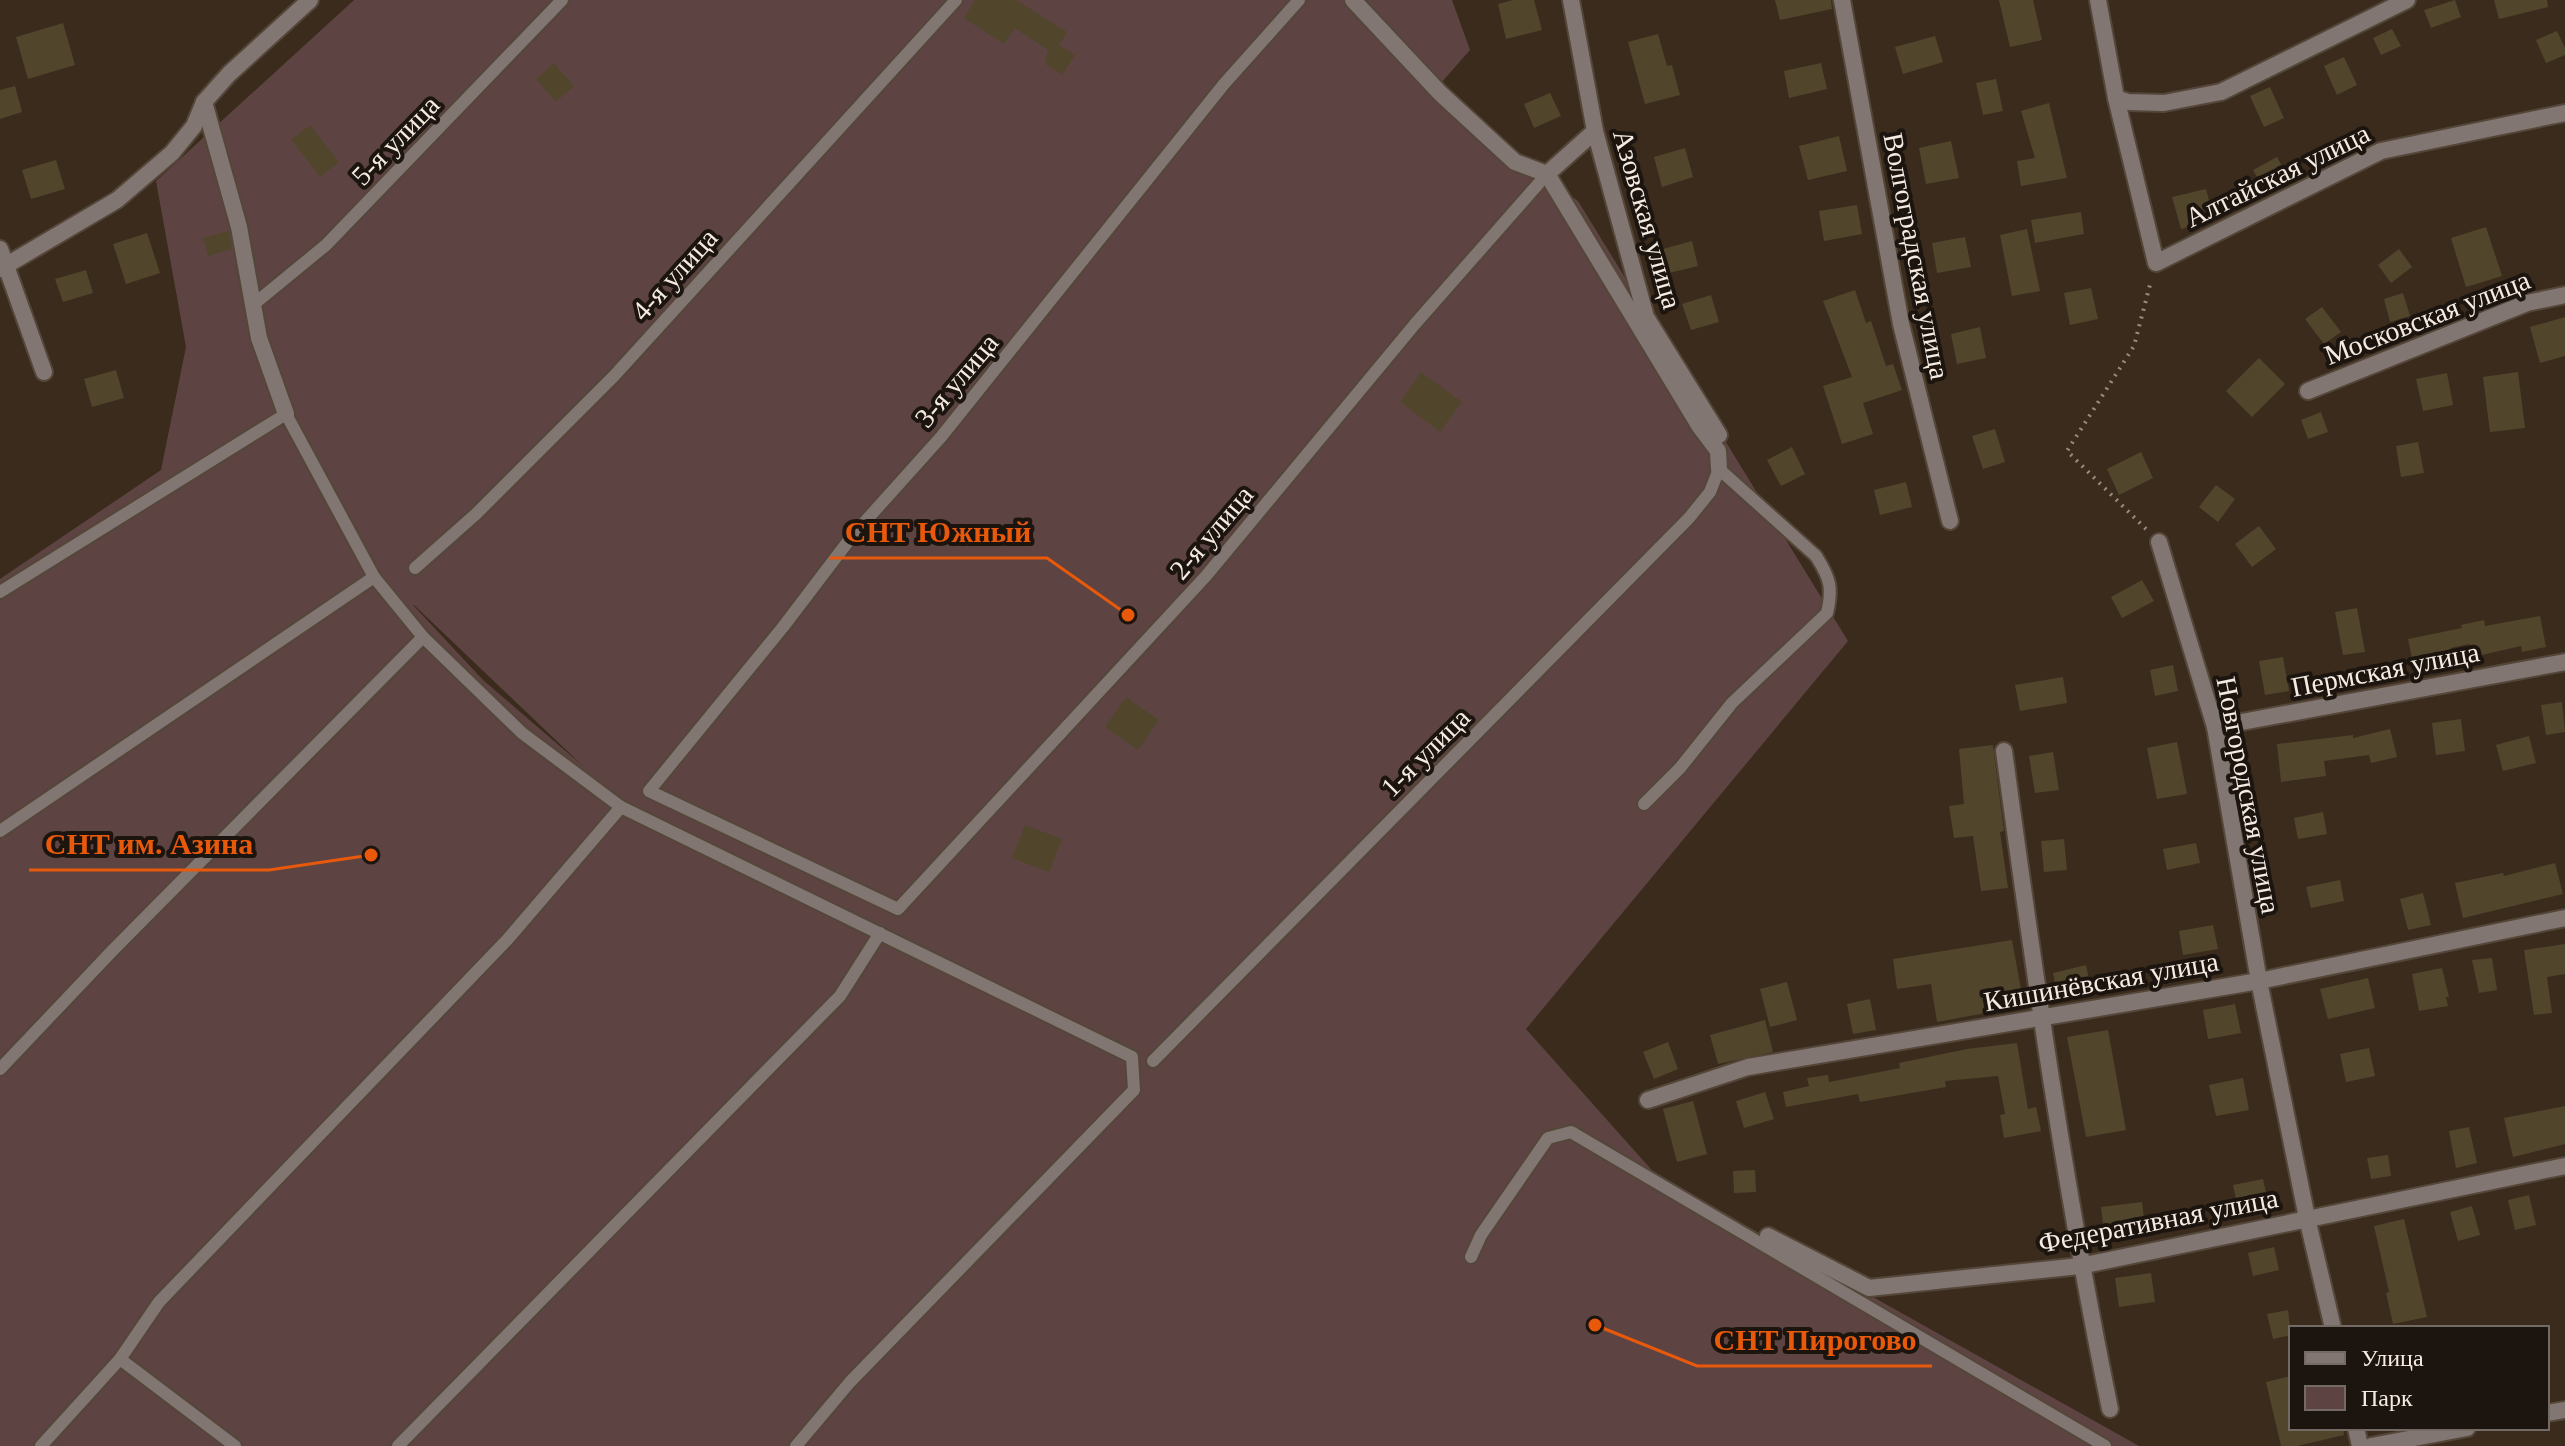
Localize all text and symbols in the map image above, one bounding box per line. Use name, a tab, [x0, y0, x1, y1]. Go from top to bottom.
street label: 5-я улица	[345, 89, 446, 192]
street label: Алтайская улица	[2180, 117, 2375, 233]
street label: Азовская улица	[1607, 126, 1688, 313]
street label: Волгоградская улица	[1877, 130, 1956, 382]
street label: 4-я улица	[625, 222, 724, 326]
street label: Московская улица	[2320, 264, 2535, 371]
street label: 3-я улица	[908, 327, 1005, 433]
street label: 2-я улица	[1163, 479, 1260, 585]
callout: СНТ Южный	[829, 504, 1047, 558]
text: СНТ Южный	[845, 515, 1031, 548]
street label: Пермская улица	[2288, 636, 2482, 703]
street label: Новгородская улица	[2210, 674, 2287, 917]
street label: 1-я улица	[1375, 701, 1476, 803]
callout: СНТ им. Азина	[29, 816, 269, 870]
text: СНТ им. Азина	[45, 827, 253, 860]
street label: Кишинёвская улица	[1981, 945, 2221, 1017]
street label: Федеративная улица	[2036, 1182, 2281, 1259]
callout: СНТ Пирогово	[1697, 1312, 1932, 1366]
text: СНТ Пирогово	[1714, 1323, 1916, 1356]
legend	[2289, 1326, 2549, 1430]
text: Улица	[2361, 1345, 2424, 1371]
text: Парк	[2361, 1385, 2413, 1411]

